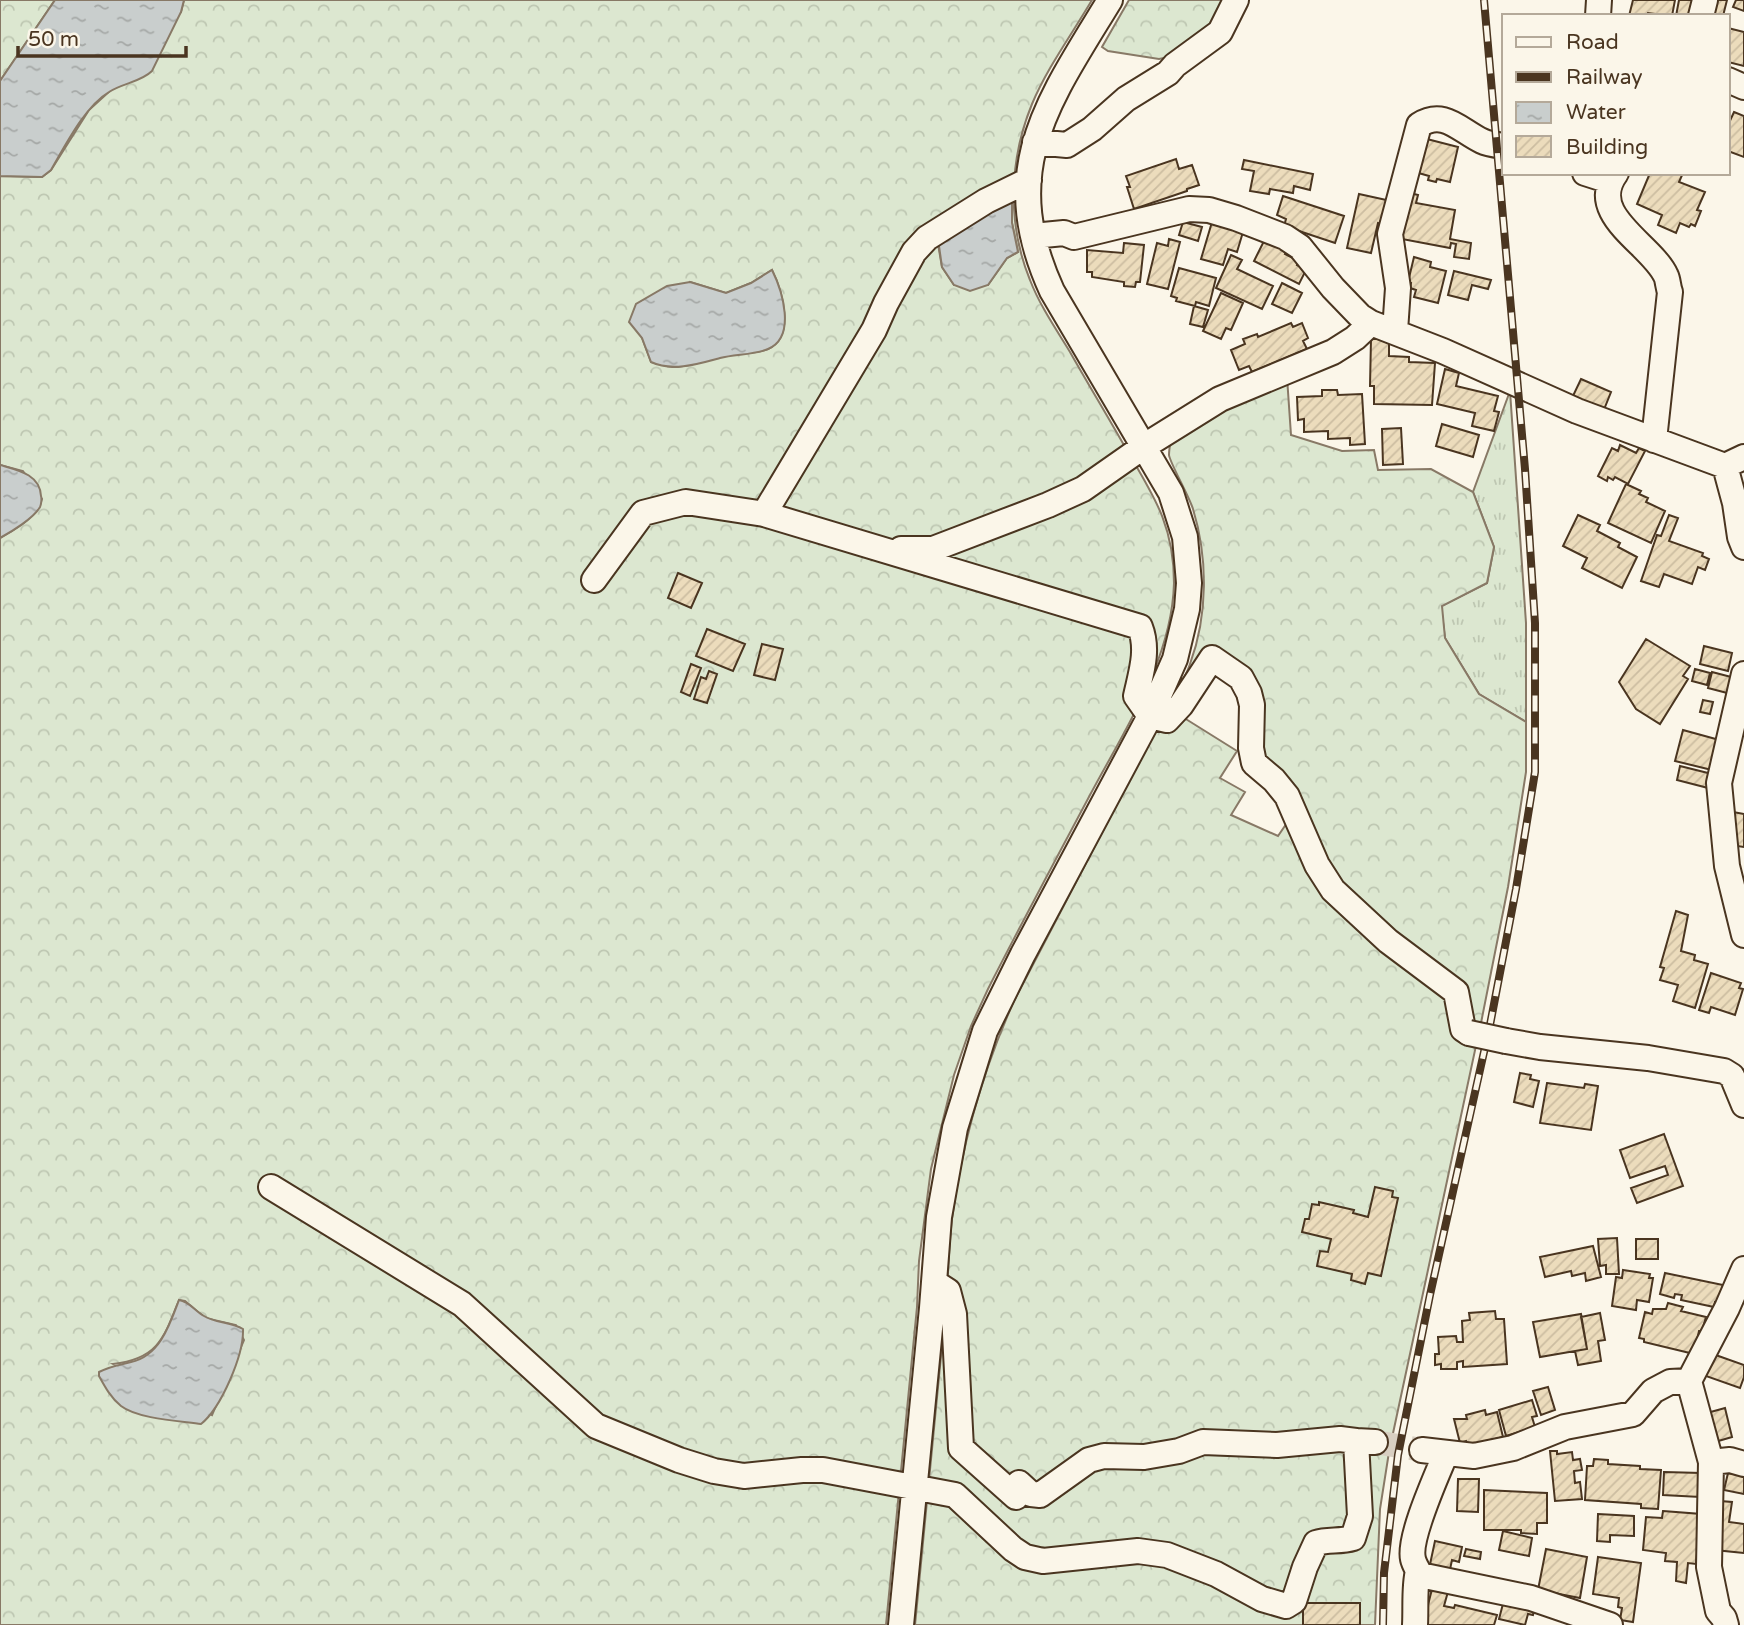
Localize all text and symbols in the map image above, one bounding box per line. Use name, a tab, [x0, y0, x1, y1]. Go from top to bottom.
scale bar	[18, 14, 186, 58]
legend	[1502, 14, 1730, 175]
text: 50 m	[28, 27, 79, 52]
text: Road	[1566, 30, 1619, 55]
text: Railway	[1566, 65, 1643, 90]
text: Water	[1566, 100, 1626, 125]
text: Building	[1566, 135, 1648, 160]

